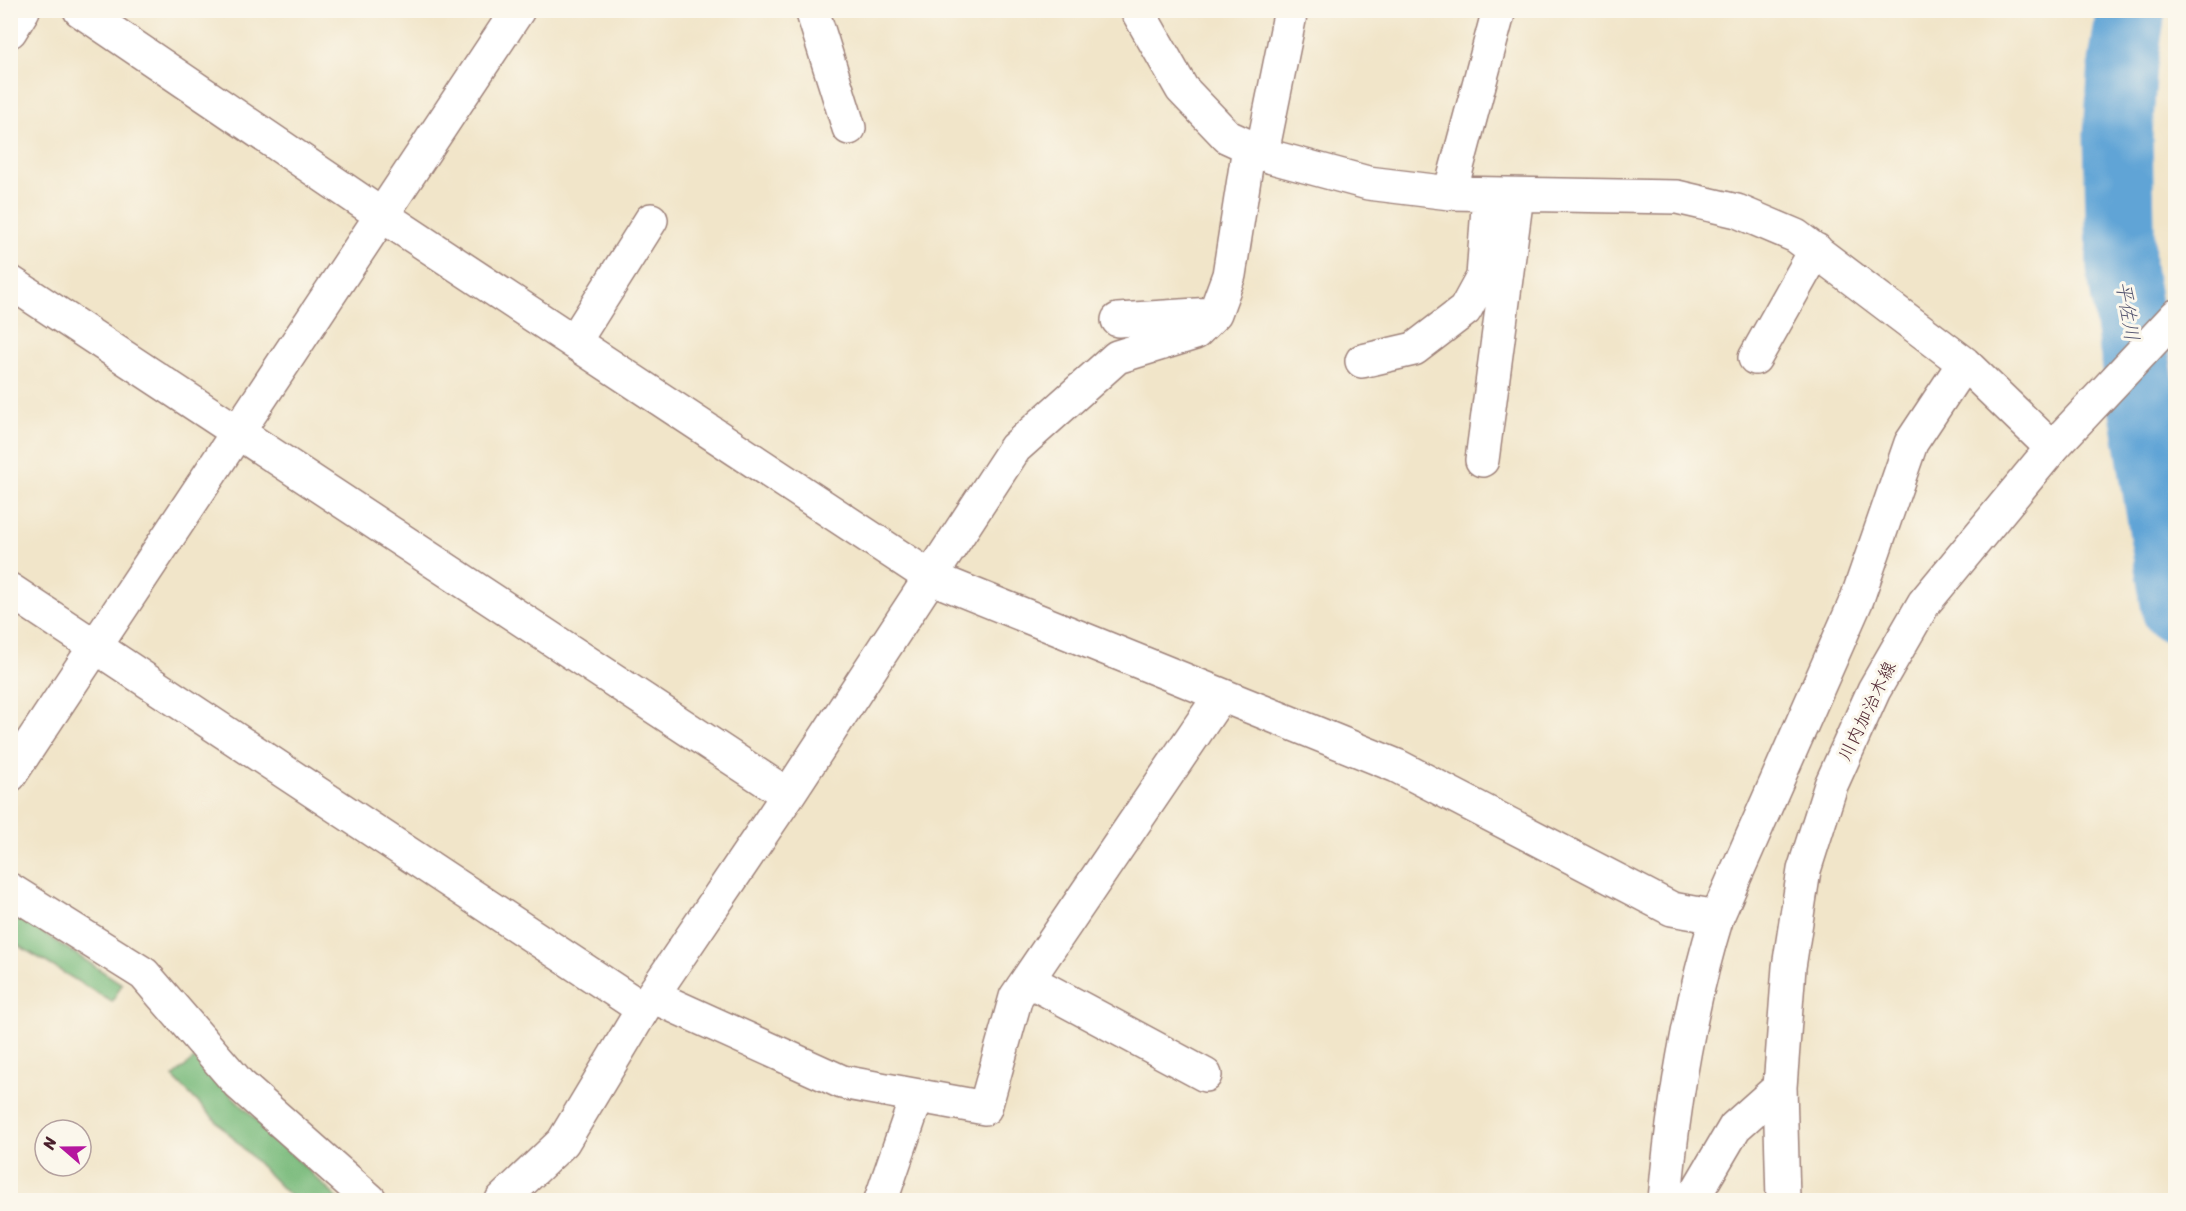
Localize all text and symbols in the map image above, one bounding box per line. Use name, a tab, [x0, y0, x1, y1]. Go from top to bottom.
water label: 平佐川	[2106, 279, 2149, 343]
street label: 川内加治木線	[1829, 655, 1905, 767]
north arrow	[33, 1118, 93, 1178]
text: N	[34, 1132, 65, 1154]

